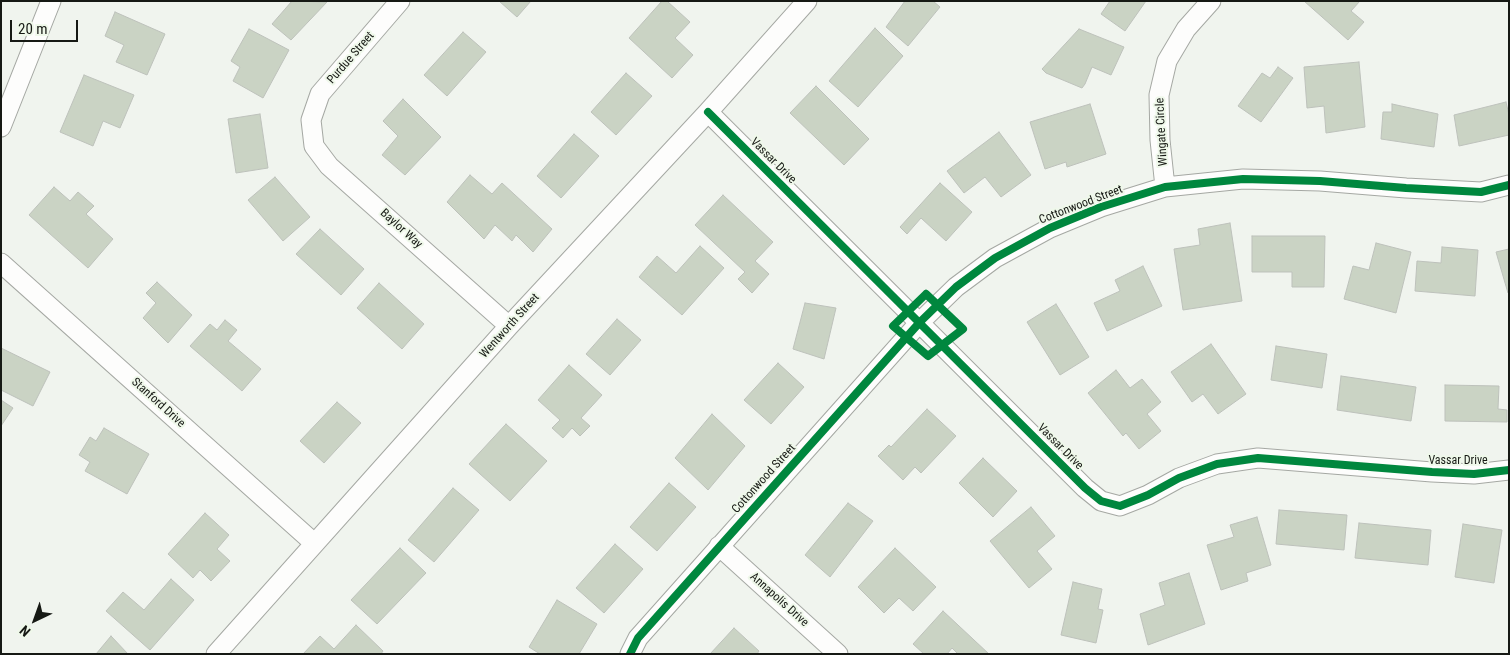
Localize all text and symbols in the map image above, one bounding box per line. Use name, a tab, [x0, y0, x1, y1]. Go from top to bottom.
scale bar	[12, 10, 80, 42]
text: 20 m	[18, 20, 48, 38]
street label: Purdue Street	[324, 29, 378, 87]
street label: Wingate Circle	[1153, 98, 1171, 166]
street label: Vassar Drive	[747, 135, 799, 187]
street label: Cottonwood Street	[1037, 182, 1125, 228]
street label: Baylor Way	[377, 206, 425, 252]
street label: Wentworth Street	[477, 291, 543, 361]
street label: Stanford Drive	[128, 375, 188, 431]
street label: Vassar Drive	[1034, 421, 1086, 473]
street label: Cottonwood Street	[729, 441, 799, 517]
street label: Vassar Drive	[1428, 454, 1488, 468]
street label: Annapolis Drive	[747, 570, 811, 630]
north arrow	[10, 595, 60, 645]
text: N	[16, 622, 34, 640]

